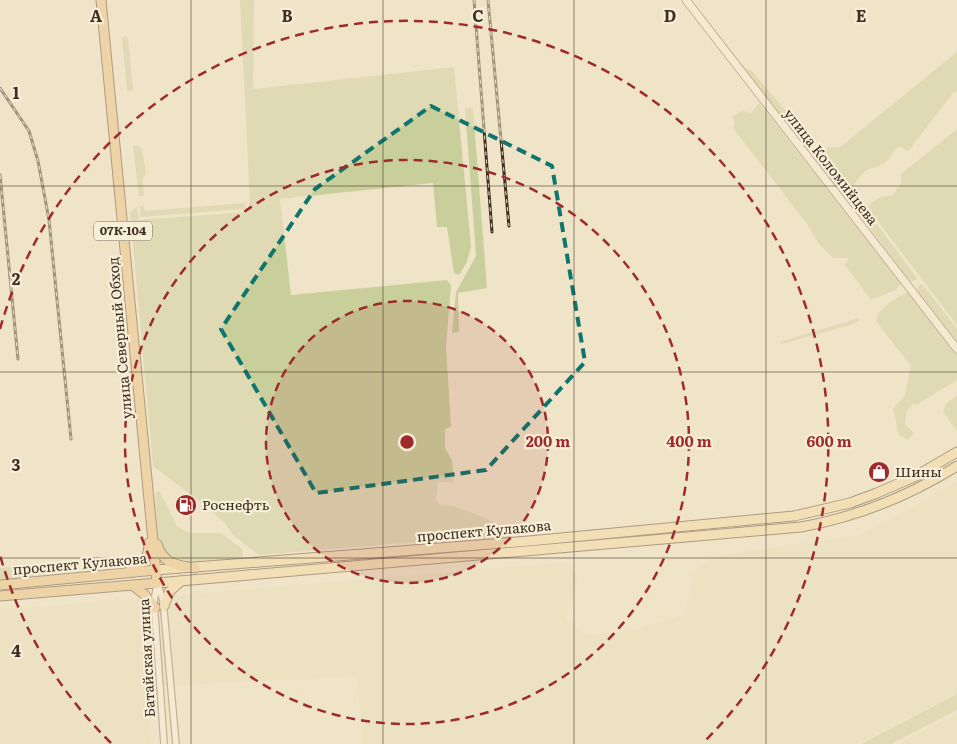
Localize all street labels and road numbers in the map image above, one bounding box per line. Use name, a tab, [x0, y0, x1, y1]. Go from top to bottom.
street label: улица Коломийцева	[780, 104, 884, 229]
road number: 07К-104	[94, 222, 152, 240]
street label: улица Северный Обход	[102, 256, 136, 420]
street label: проспект Кулакова	[416, 514, 552, 546]
street label: проспект Кулакова	[12, 547, 148, 579]
street label: Батайская улица	[133, 598, 159, 718]

